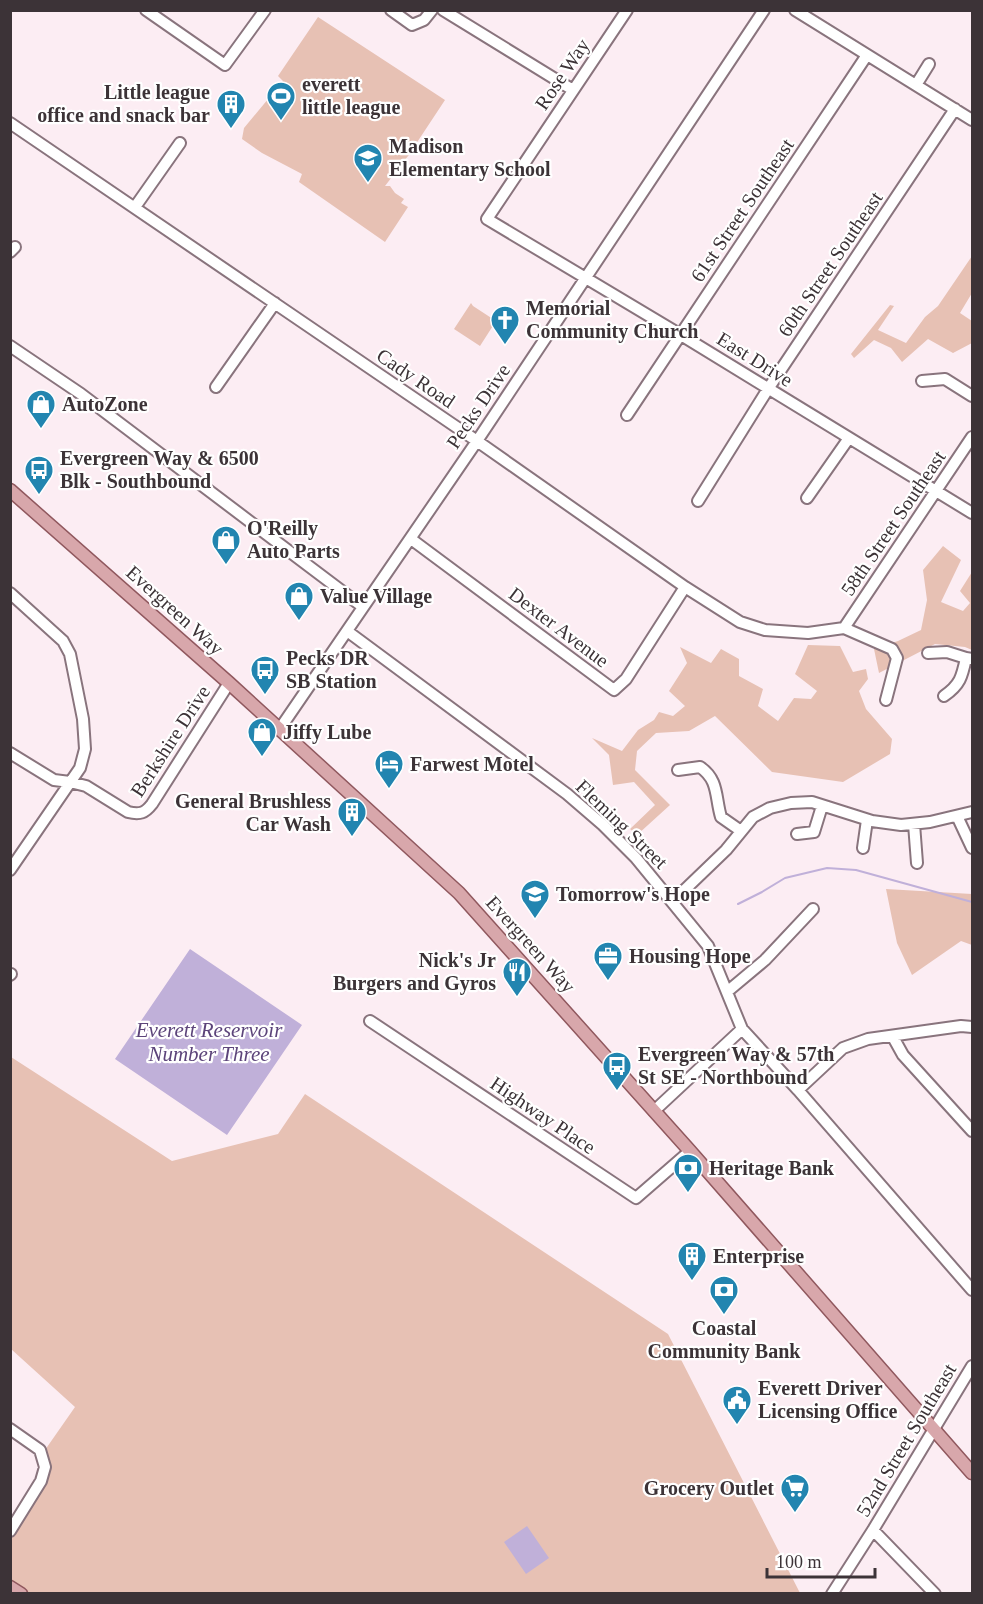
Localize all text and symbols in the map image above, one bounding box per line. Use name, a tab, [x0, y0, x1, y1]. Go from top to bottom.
street label: Rose Way	[530, 34, 595, 114]
place label: everett little league	[302, 73, 400, 119]
sports icon: everett little league	[265, 80, 297, 122]
place label: Little league office and snack bar	[37, 81, 210, 126]
building icon: Little league office and snack bar	[215, 88, 247, 130]
street label: 61st Street Southeast	[686, 134, 798, 286]
place label: Madison Elementary School	[389, 135, 551, 181]
school or university icon: Madison Elementary School	[352, 142, 384, 184]
street label: 60th Street Southeast	[773, 187, 887, 341]
place label: Memorial Community Church	[526, 297, 698, 343]
church icon: Memorial Community Church	[489, 304, 521, 346]
street label: East Drive	[713, 327, 797, 391]
street label: Cady Road	[372, 344, 459, 413]
street label: Pecks Drive	[442, 359, 514, 452]
shop icon: AutoZone	[25, 388, 57, 430]
place label: AutoZone	[62, 393, 148, 415]
street label: 58th Street Southeast	[836, 446, 950, 600]
place label: Evergreen Way & 6500 Blk - Southbound	[60, 447, 259, 492]
bus stop icon: Evergreen Way & 6500 Blk - Southbound	[23, 454, 55, 496]
place label: O'Reilly Auto Parts	[247, 517, 340, 562]
shop icon: O'Reilly Auto Parts	[210, 524, 242, 566]
street label: Evergreen Way	[121, 561, 228, 660]
shop icon: Value Village	[283, 580, 315, 622]
street label: Dexter Avenue	[505, 582, 613, 672]
place label: Value Village	[320, 585, 432, 608]
place label: Pecks DR SB Station	[286, 647, 377, 692]
bus stop icon: Pecks DR SB Station	[249, 654, 281, 696]
street label: Berkshire Drive	[126, 681, 214, 801]
shop icon: Jiffy Lube	[246, 716, 278, 758]
place label: Jiffy Lube	[283, 721, 371, 744]
hotel icon: Farwest Motel	[373, 748, 405, 790]
place label: Farwest Motel	[410, 753, 534, 775]
street label: Fleming Street	[571, 775, 673, 874]
place label: General Brushless Car Wash	[175, 790, 331, 835]
building icon: General Brushless Car Wash	[336, 796, 368, 838]
school or university icon: Tomorrow's Hope	[519, 878, 551, 920]
place label: Tomorrow's Hope	[556, 883, 710, 906]
street label: Evergreen Way	[481, 891, 580, 998]
office icon: Housing Hope	[592, 940, 624, 982]
place label: Housing Hope	[629, 945, 751, 968]
place label: Nick's Jr Burgers and Gyros	[333, 949, 496, 995]
restaurant icon: Nick's Jr Burgers and Gyros	[501, 956, 533, 998]
water label: Everett Reservoir Number Three	[135, 1018, 283, 1066]
place label: Evergreen Way & 57th St SE - Northbound	[638, 1043, 834, 1088]
bus stop icon: Evergreen Way & 57th St SE - Northbound	[601, 1050, 633, 1092]
street label: Highway Place	[486, 1072, 600, 1159]
bank icon: Heritage Bank	[672, 1152, 704, 1194]
place label: Heritage Bank	[709, 1157, 835, 1180]
building icon: Enterprise	[676, 1240, 708, 1282]
place label: Enterprise	[713, 1245, 804, 1268]
bank icon: Coastal Community Bank	[708, 1274, 740, 1316]
place label: Coastal Community Bank	[648, 1317, 801, 1363]
street label: 52nd Street Southeast	[852, 1359, 961, 1520]
place label: Everett Driver Licensing Office	[758, 1377, 898, 1423]
public building icon: Everett Driver Licensing Office	[721, 1384, 753, 1426]
supermarket icon: Grocery Outlet	[779, 1472, 811, 1514]
place label: Grocery Outlet	[644, 1477, 774, 1500]
scale bar	[767, 1541, 875, 1579]
text: 100 m	[776, 1552, 822, 1572]

